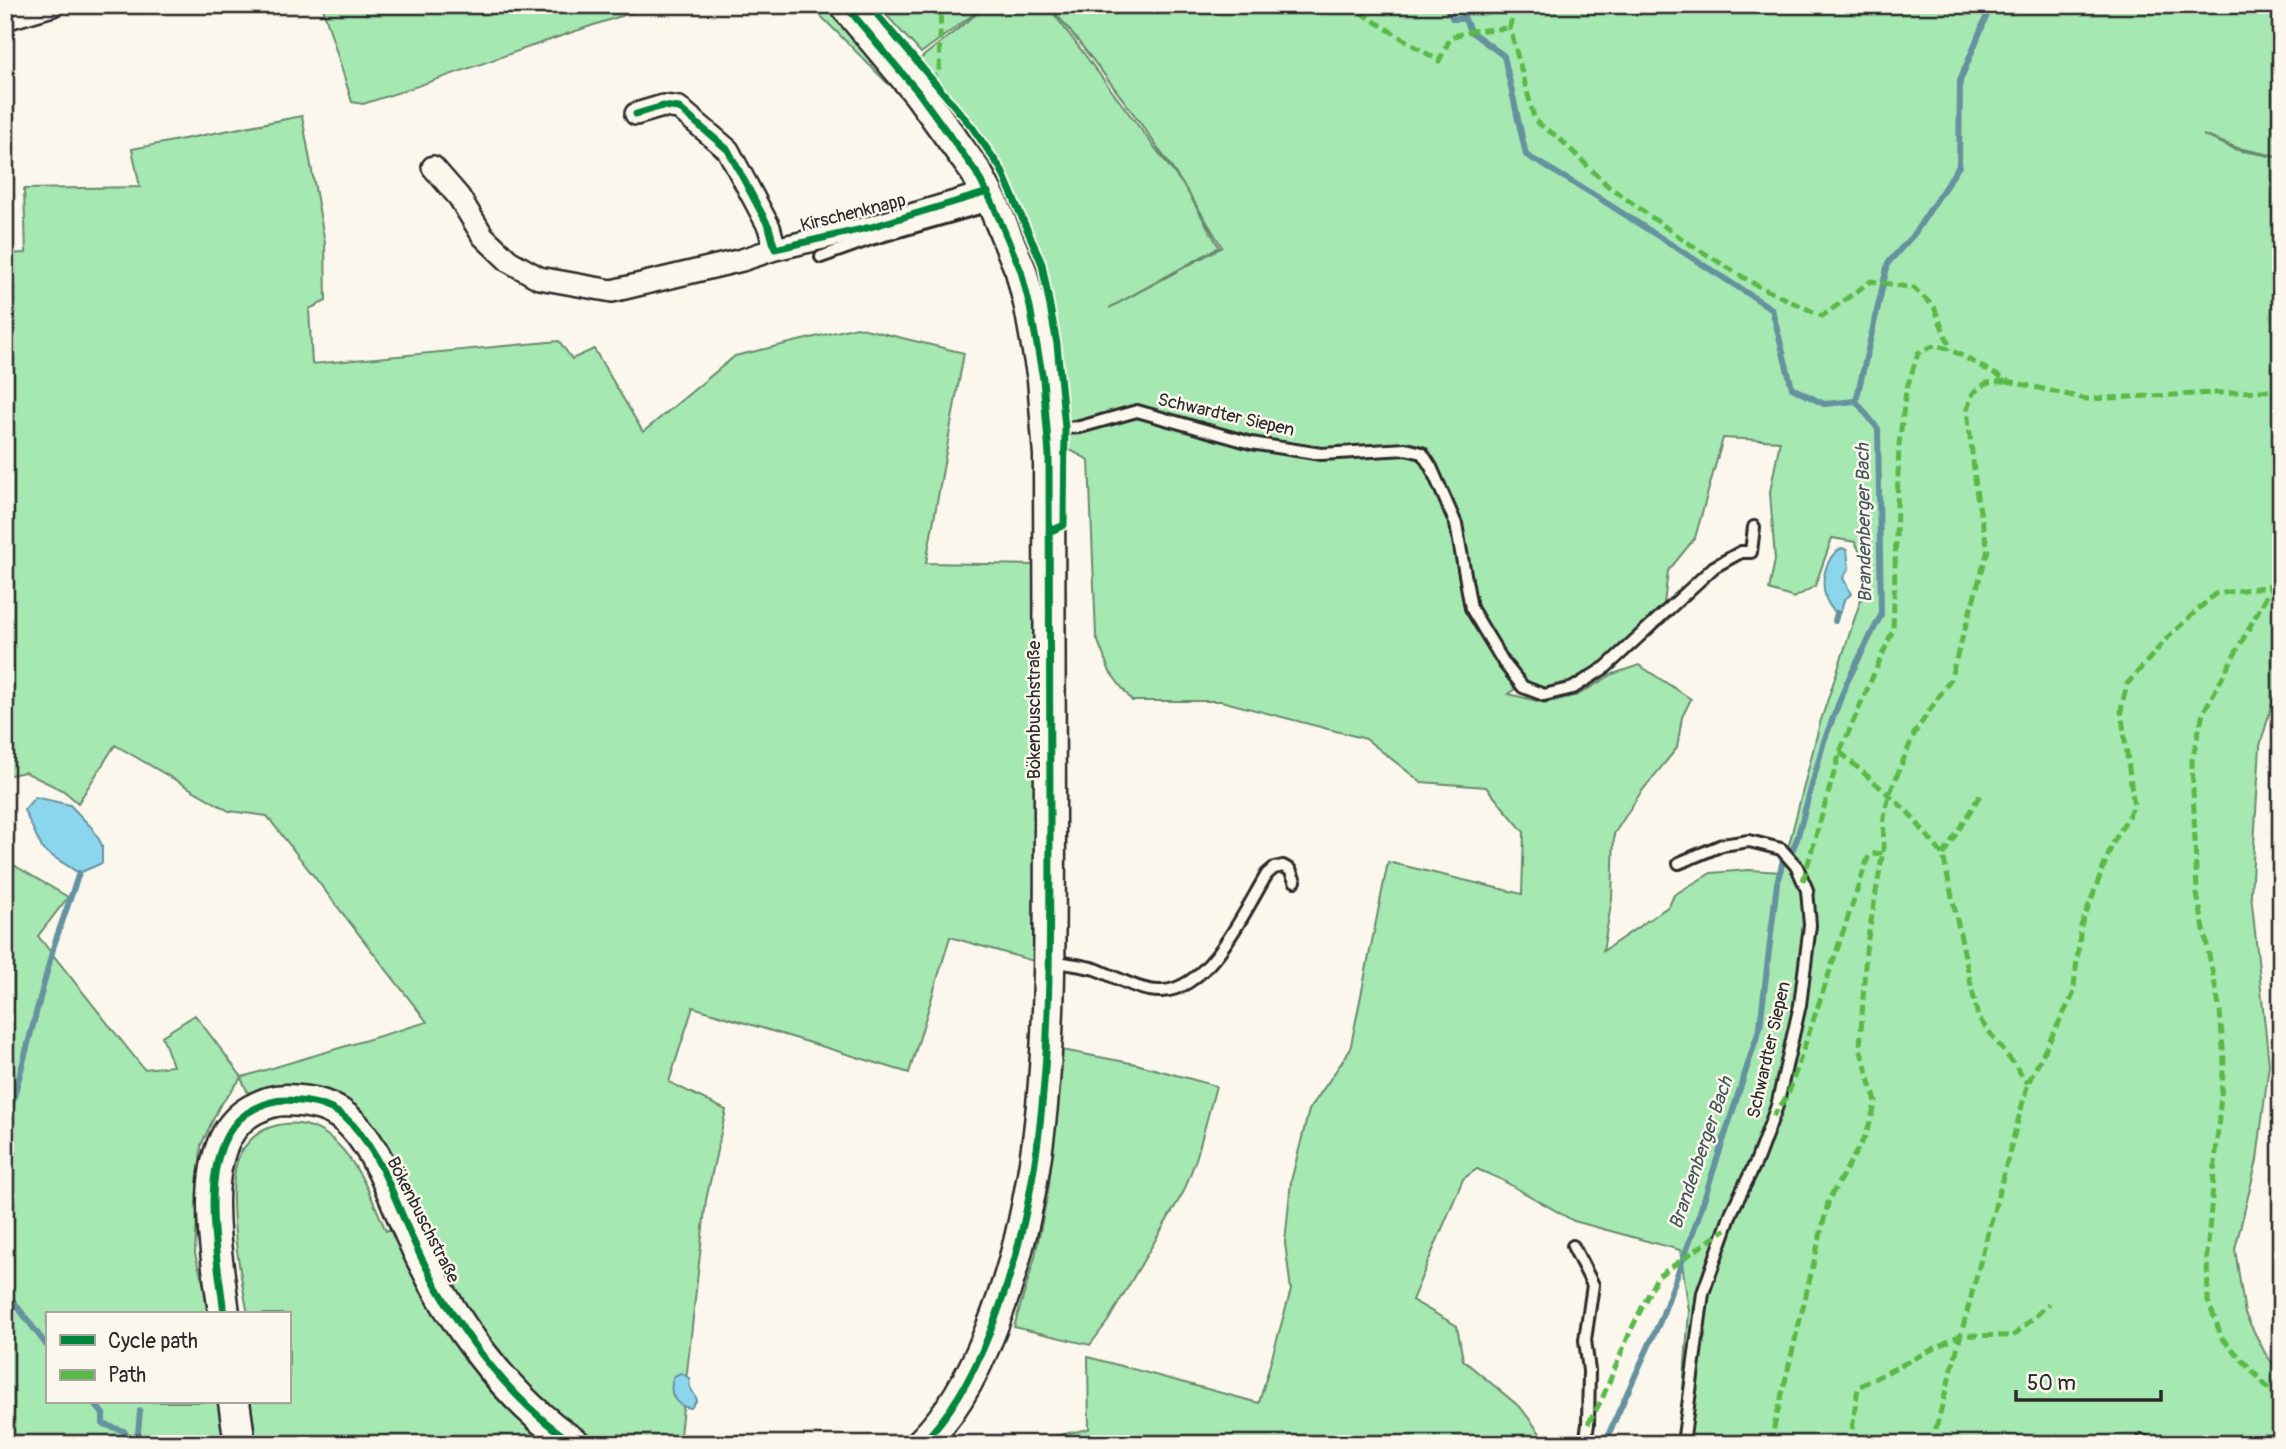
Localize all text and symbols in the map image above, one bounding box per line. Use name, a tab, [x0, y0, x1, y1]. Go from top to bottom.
street label: Kirschenknapp	[798, 189, 908, 237]
street label: Schwardter Siepen	[1155, 388, 1297, 442]
water label: Brandenberger Bach	[1851, 442, 1877, 603]
street label: Bökenbuschstraße	[1023, 641, 1046, 779]
street label: Schwardter Siepen	[1742, 979, 1796, 1121]
water label: Brandenberger Bach	[1664, 1073, 1739, 1232]
street label: Bökenbuschstraße	[381, 1153, 465, 1287]
legend	[46, 1312, 290, 1404]
text: Cycle path	[108, 1328, 198, 1355]
scale bar	[2016, 1358, 2162, 1402]
text: Path	[108, 1362, 146, 1389]
text: 50 m	[2027, 1370, 2076, 1397]

